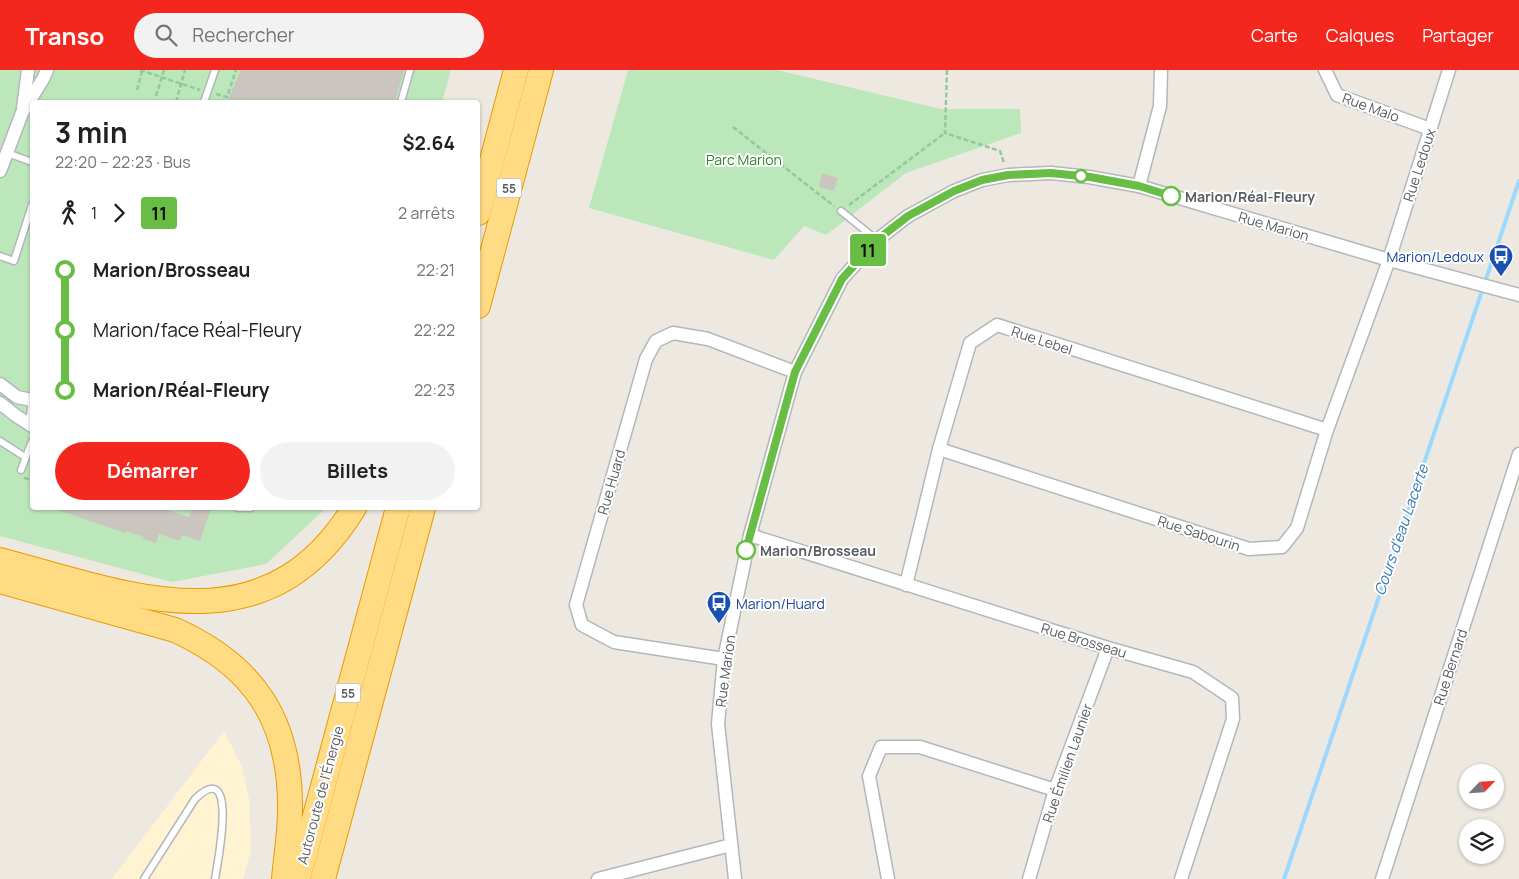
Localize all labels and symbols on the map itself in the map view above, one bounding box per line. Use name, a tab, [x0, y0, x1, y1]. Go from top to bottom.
street label: Rue Malo	[1340, 88, 1402, 126]
street label: Rue Ledoux	[1398, 125, 1440, 204]
park label: Parc Marion	[706, 150, 782, 169]
unlabelled marker	[1074, 169, 1088, 183]
road number: 55	[496, 179, 522, 198]
marker: Marion/Réal-Fleury	[1161, 186, 1181, 206]
place label: Marion/Réal-Fleury	[1185, 187, 1315, 206]
street label: Rue Marion	[1236, 207, 1312, 245]
line badge: 11	[846, 234, 890, 266]
bus stop icon: Marion/Ledoux	[1488, 243, 1514, 277]
place label: Marion/Ledoux	[1387, 247, 1485, 266]
street label: Rue Lebel	[1009, 321, 1075, 359]
street label: Rue Huard	[593, 447, 629, 517]
water label: Cours d'eau Lacerte	[1369, 461, 1434, 598]
street label: Rue Sabourin	[1155, 511, 1243, 555]
marker: Marion/Brosseau	[736, 540, 756, 560]
place label: Marion/Brosseau	[760, 541, 876, 560]
bus stop icon: Marion/Huard	[706, 590, 732, 624]
place label: Marion/Huard	[736, 594, 825, 613]
street label: Rue Brosseau	[1039, 618, 1129, 662]
street label: Rue Bernard	[1429, 626, 1471, 708]
street label: Rue Marion	[711, 634, 739, 708]
road number: 55	[336, 684, 360, 702]
street label: Rue Émilien Launier	[1038, 701, 1096, 825]
street label: Autoroute de l'Énergie	[292, 724, 348, 866]
north arrow	[1459, 764, 1504, 809]

